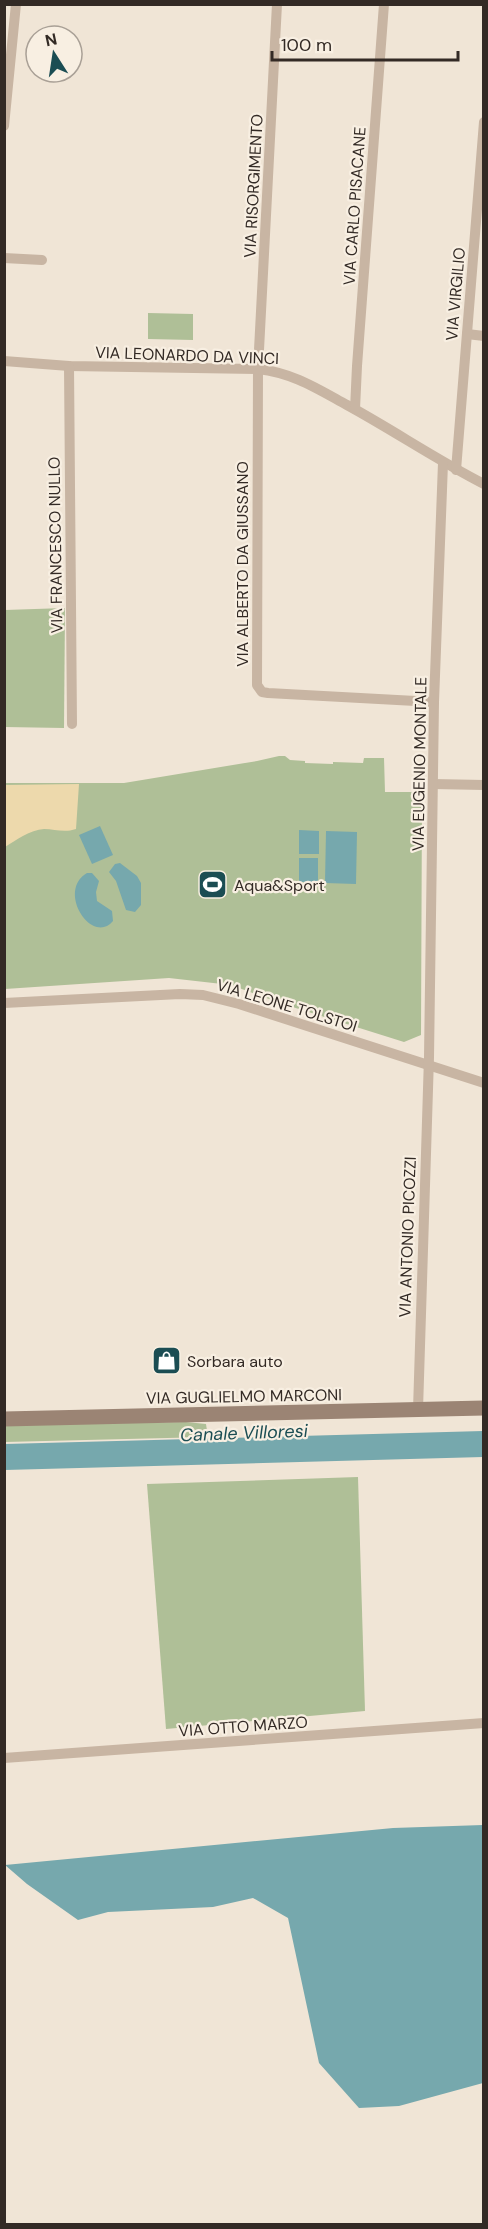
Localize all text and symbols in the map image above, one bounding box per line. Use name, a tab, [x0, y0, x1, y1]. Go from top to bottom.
north arrow	[24, 24, 84, 84]
scale bar	[272, 24, 458, 62]
text: N	[43, 28, 59, 51]
text: 100 m	[281, 33, 332, 57]
street label: VIA RISORGIMENTO	[239, 114, 268, 258]
street label: VIA CARLO PISACANE	[338, 126, 371, 286]
street label: VIA VIRGILIO	[441, 246, 470, 342]
street label: VIA LEONARDO DA VINCI	[95, 342, 279, 369]
street label: VIA FRANCESCO NULLO	[43, 456, 68, 634]
street label: VIA ALBERTO DA GIUSSANO	[232, 461, 253, 667]
street label: VIA EUGENIO MONTALE	[407, 677, 432, 851]
sports icon: Aqua&Sport	[197, 869, 229, 901]
place label: Aqua&Sport	[234, 875, 325, 896]
street label: VIA LEONE TOLSTOI	[214, 974, 360, 1037]
street label: VIA ANTONIO PICOZZI	[394, 1156, 421, 1318]
shop icon: Sorbara auto	[150, 1345, 182, 1377]
place label: Sorbara auto	[187, 1351, 283, 1372]
street label: VIA GUGLIELMO MARCONI	[146, 1384, 342, 1409]
water label: Canale Villoresi	[180, 1419, 309, 1447]
street label: VIA OTTO MARZO	[178, 1712, 308, 1741]

